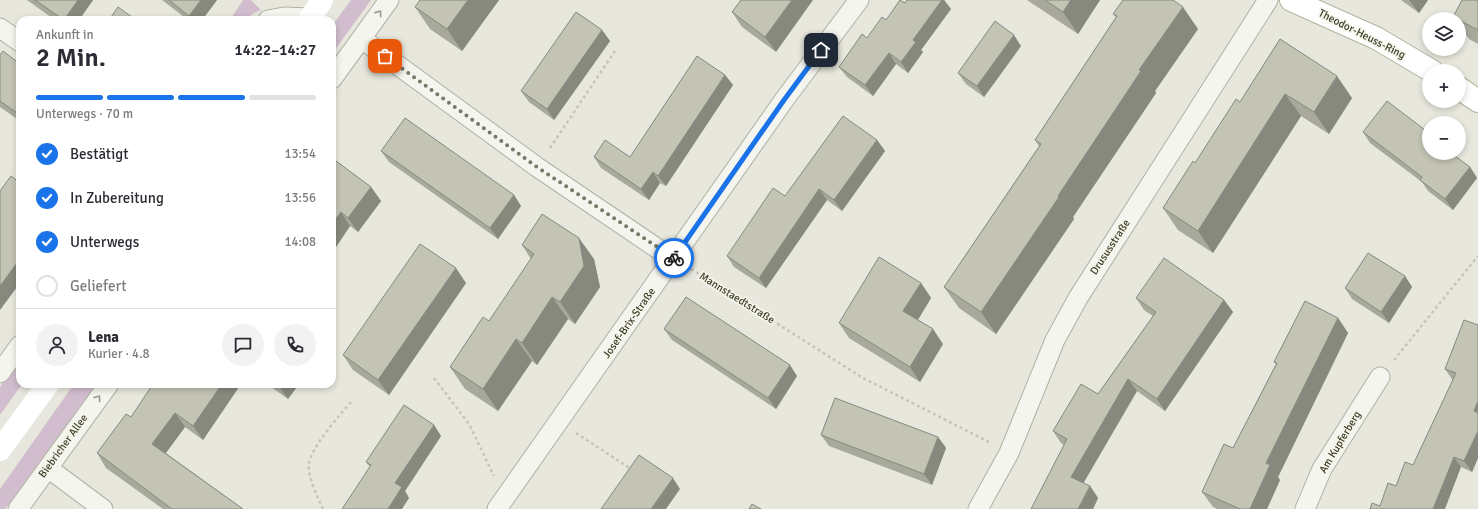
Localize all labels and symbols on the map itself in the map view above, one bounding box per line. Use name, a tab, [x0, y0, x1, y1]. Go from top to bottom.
street label: Theodor-Heuss-Ring	[1316, 6, 1408, 62]
one-way arrow	[374, 11, 381, 18]
pin	[804, 33, 838, 67]
pin	[368, 39, 402, 73]
street label: Drususstraße	[1087, 217, 1133, 277]
courier	[654, 238, 694, 278]
street label: Mannstaedtstraße	[697, 270, 777, 326]
street label: Josef-Brix-Straße	[600, 285, 658, 361]
one-way arrow	[94, 396, 101, 403]
street label: Am Kupferberg	[1316, 408, 1364, 475]
street label: Biebricher Allee	[36, 412, 90, 480]

